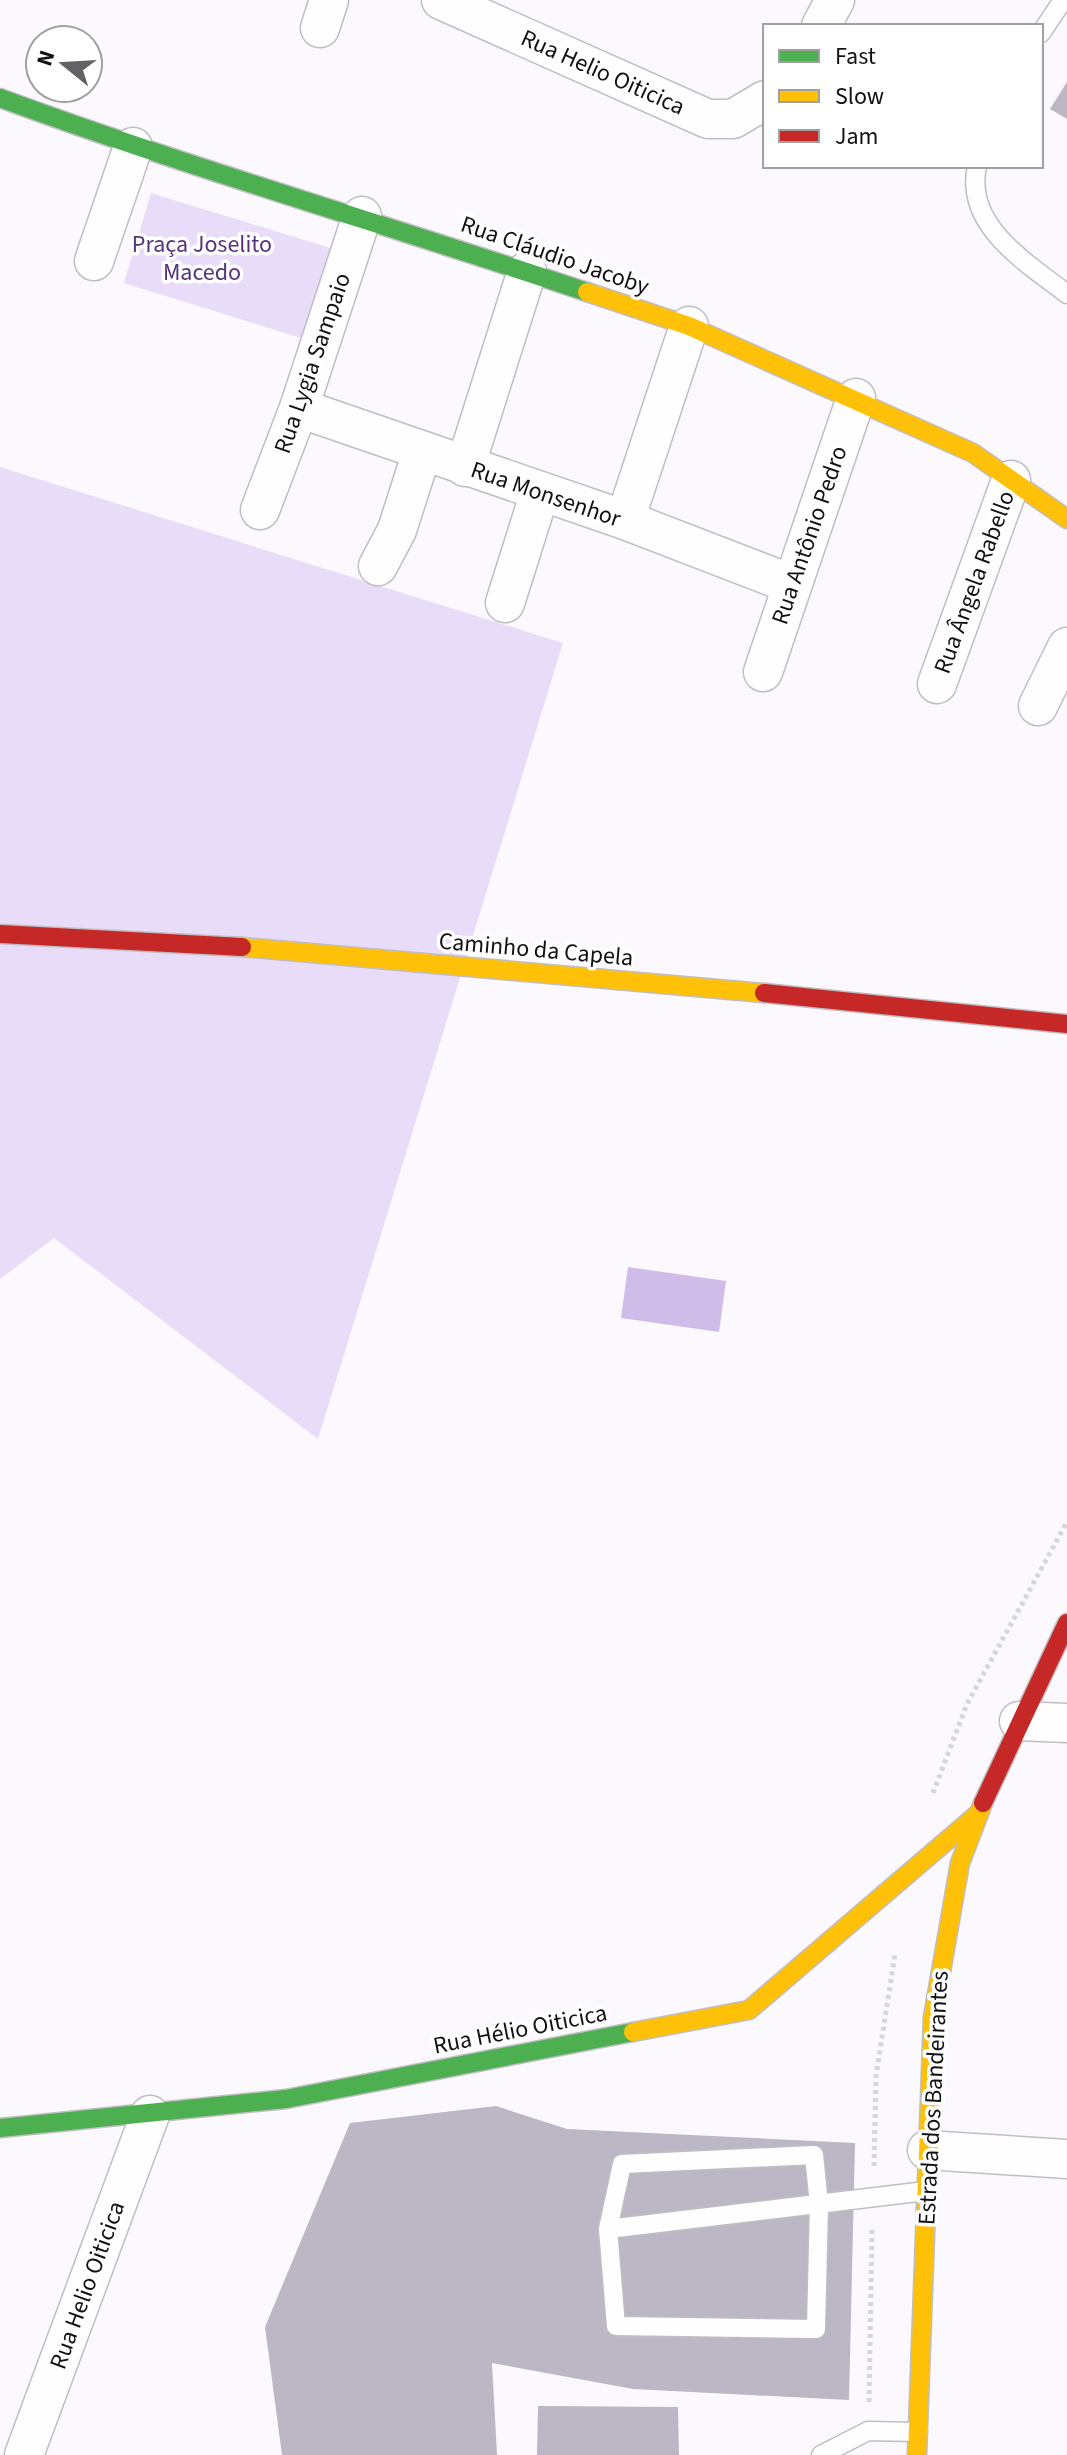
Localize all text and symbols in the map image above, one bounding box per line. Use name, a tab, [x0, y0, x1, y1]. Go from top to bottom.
street label: Rua Helio Oiticica	[515, 21, 691, 124]
north arrow	[24, 24, 104, 104]
legend	[763, 24, 1043, 168]
text: Fast	[835, 39, 876, 74]
text: N	[28, 46, 63, 70]
text: Slow	[835, 79, 884, 114]
text: Jam	[835, 119, 879, 154]
street label: Rua Cláudio Jacoby	[456, 207, 654, 304]
park label: Praça Joselito Macedo	[132, 227, 272, 290]
street label: Rua Lygia Sampaio	[265, 268, 360, 458]
street label: Rua Antônio Pedro	[763, 441, 856, 629]
street label: Rua Monsenhor	[466, 452, 626, 537]
street label: Rua Ângela Rabello	[925, 486, 1024, 679]
street label: Caminho da Capela	[437, 924, 635, 975]
street label: Estrada dos Bandeirantes	[909, 1970, 958, 2226]
street label: Rua Hélio Oiticica	[430, 1995, 610, 2064]
street label: Rua Helio Oiticica	[41, 2196, 134, 2374]

